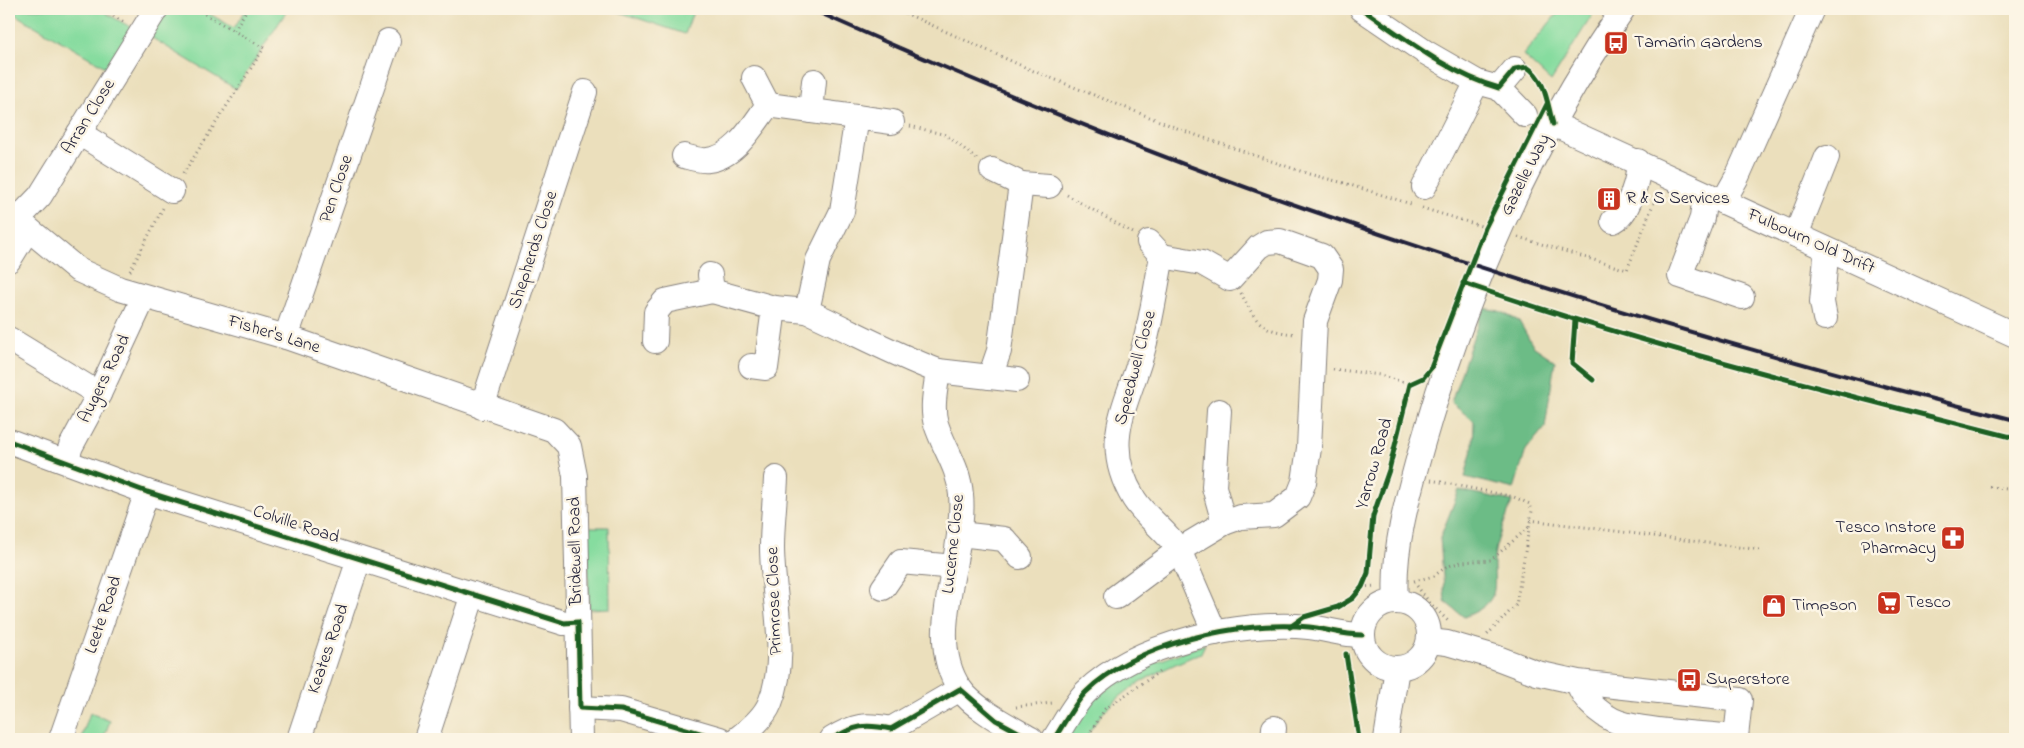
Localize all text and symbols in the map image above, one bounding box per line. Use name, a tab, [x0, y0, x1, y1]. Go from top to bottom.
bus stop icon: Tamarin Gardens	[1603, 30, 1629, 56]
place label: Tamarin Gardens	[1634, 30, 1763, 56]
street label: Arran Close	[55, 73, 123, 160]
street label: Gazelle Way	[1494, 129, 1558, 221]
street label: Pen Close	[313, 151, 361, 226]
building icon: R & S Services	[1596, 186, 1622, 212]
place label: R & S Services	[1626, 186, 1730, 212]
street label: Shepherds Close	[503, 187, 566, 312]
street label: Fulbourn Old Drift	[1742, 202, 1879, 282]
street label: Speedwell Close	[1108, 307, 1164, 428]
street label: Fisher's Lane	[224, 308, 324, 362]
street label: Augers Road	[72, 330, 139, 428]
street label: Yarrow Road	[1350, 415, 1400, 513]
street label: Lucerne Close	[936, 492, 972, 595]
street label: Bridewell Road	[562, 496, 590, 607]
street label: Colville Road	[249, 499, 343, 551]
place label: Tesco Instore Pharmacy	[1835, 515, 1937, 562]
pharmacy icon: Tesco Instore Pharmacy	[1940, 525, 1966, 551]
street label: Primrose Close	[760, 546, 790, 656]
street label: Leete Road	[79, 573, 129, 657]
supermarket icon: Tesco	[1876, 590, 1902, 616]
place label: Tesco	[1906, 590, 1951, 616]
shop icon: Timpson	[1761, 593, 1787, 619]
place label: Timpson	[1792, 593, 1857, 619]
street label: Keates Road	[301, 601, 357, 697]
bus stop icon: Superstore	[1676, 667, 1702, 693]
place label: Superstore	[1706, 667, 1790, 693]

